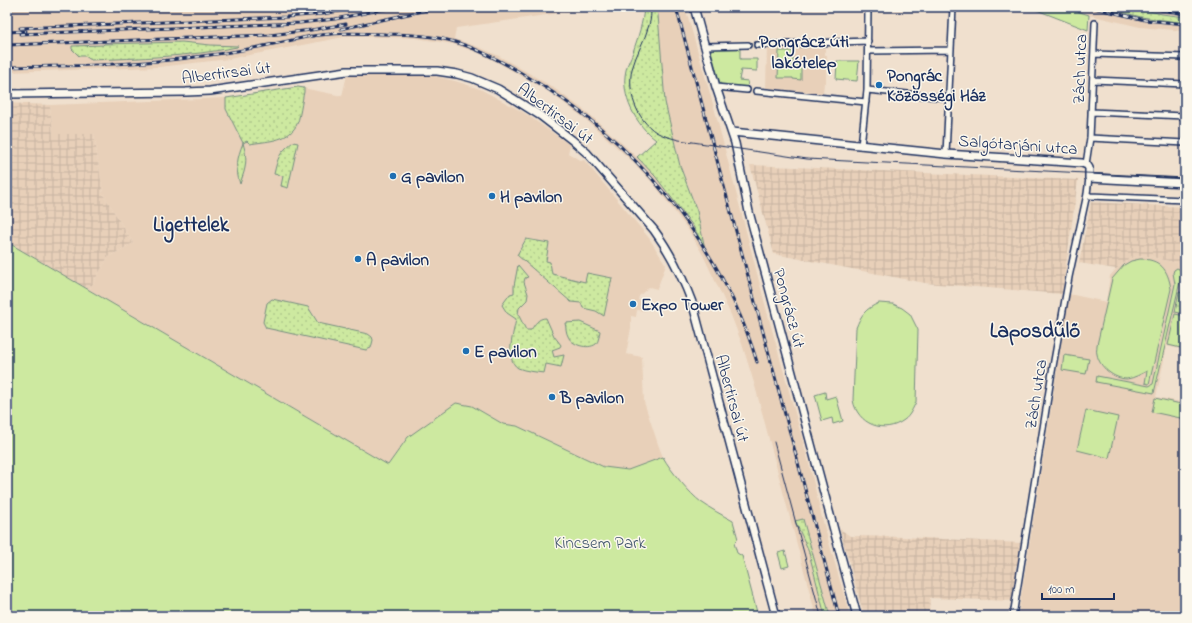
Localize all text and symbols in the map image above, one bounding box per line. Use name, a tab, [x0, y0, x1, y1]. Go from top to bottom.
district label: Pongrácz úti lakótelep	[759, 30, 849, 77]
street label: Zách utca	[1067, 34, 1094, 105]
street label: Albertirsai út	[180, 56, 273, 91]
place label: Pongrác Közösségi Ház	[887, 64, 986, 111]
street label: Albertirsai út	[512, 77, 599, 151]
marker: Pongrác Közösségi Ház	[874, 80, 884, 90]
street label: Salgótarjáni utca	[957, 129, 1078, 164]
place label: G pavilon	[401, 165, 465, 190]
marker: G pavilon	[388, 171, 398, 181]
place label: H pavilon	[500, 185, 563, 210]
marker: H pavilon	[487, 191, 497, 201]
district label: Ligettelek	[153, 211, 230, 243]
place label: A pavilon	[366, 248, 429, 273]
marker: A pavilon	[353, 254, 363, 264]
street label: Pongrácz út	[764, 266, 811, 352]
place label: Expo Tower	[641, 293, 724, 318]
marker: Expo Tower	[628, 299, 638, 309]
district label: Laposdűlő	[990, 317, 1080, 347]
place label: E pavilon	[474, 340, 537, 365]
marker: E pavilon	[461, 346, 471, 356]
street label: Albertirsai út	[708, 352, 755, 445]
street label: Zách utca	[1019, 358, 1054, 431]
place label: B pavilon	[559, 386, 624, 411]
marker: B pavilon	[547, 392, 557, 402]
park label: Kincsem Park	[554, 531, 646, 556]
scale bar	[1042, 575, 1114, 601]
text: 100 m	[1048, 581, 1075, 599]

